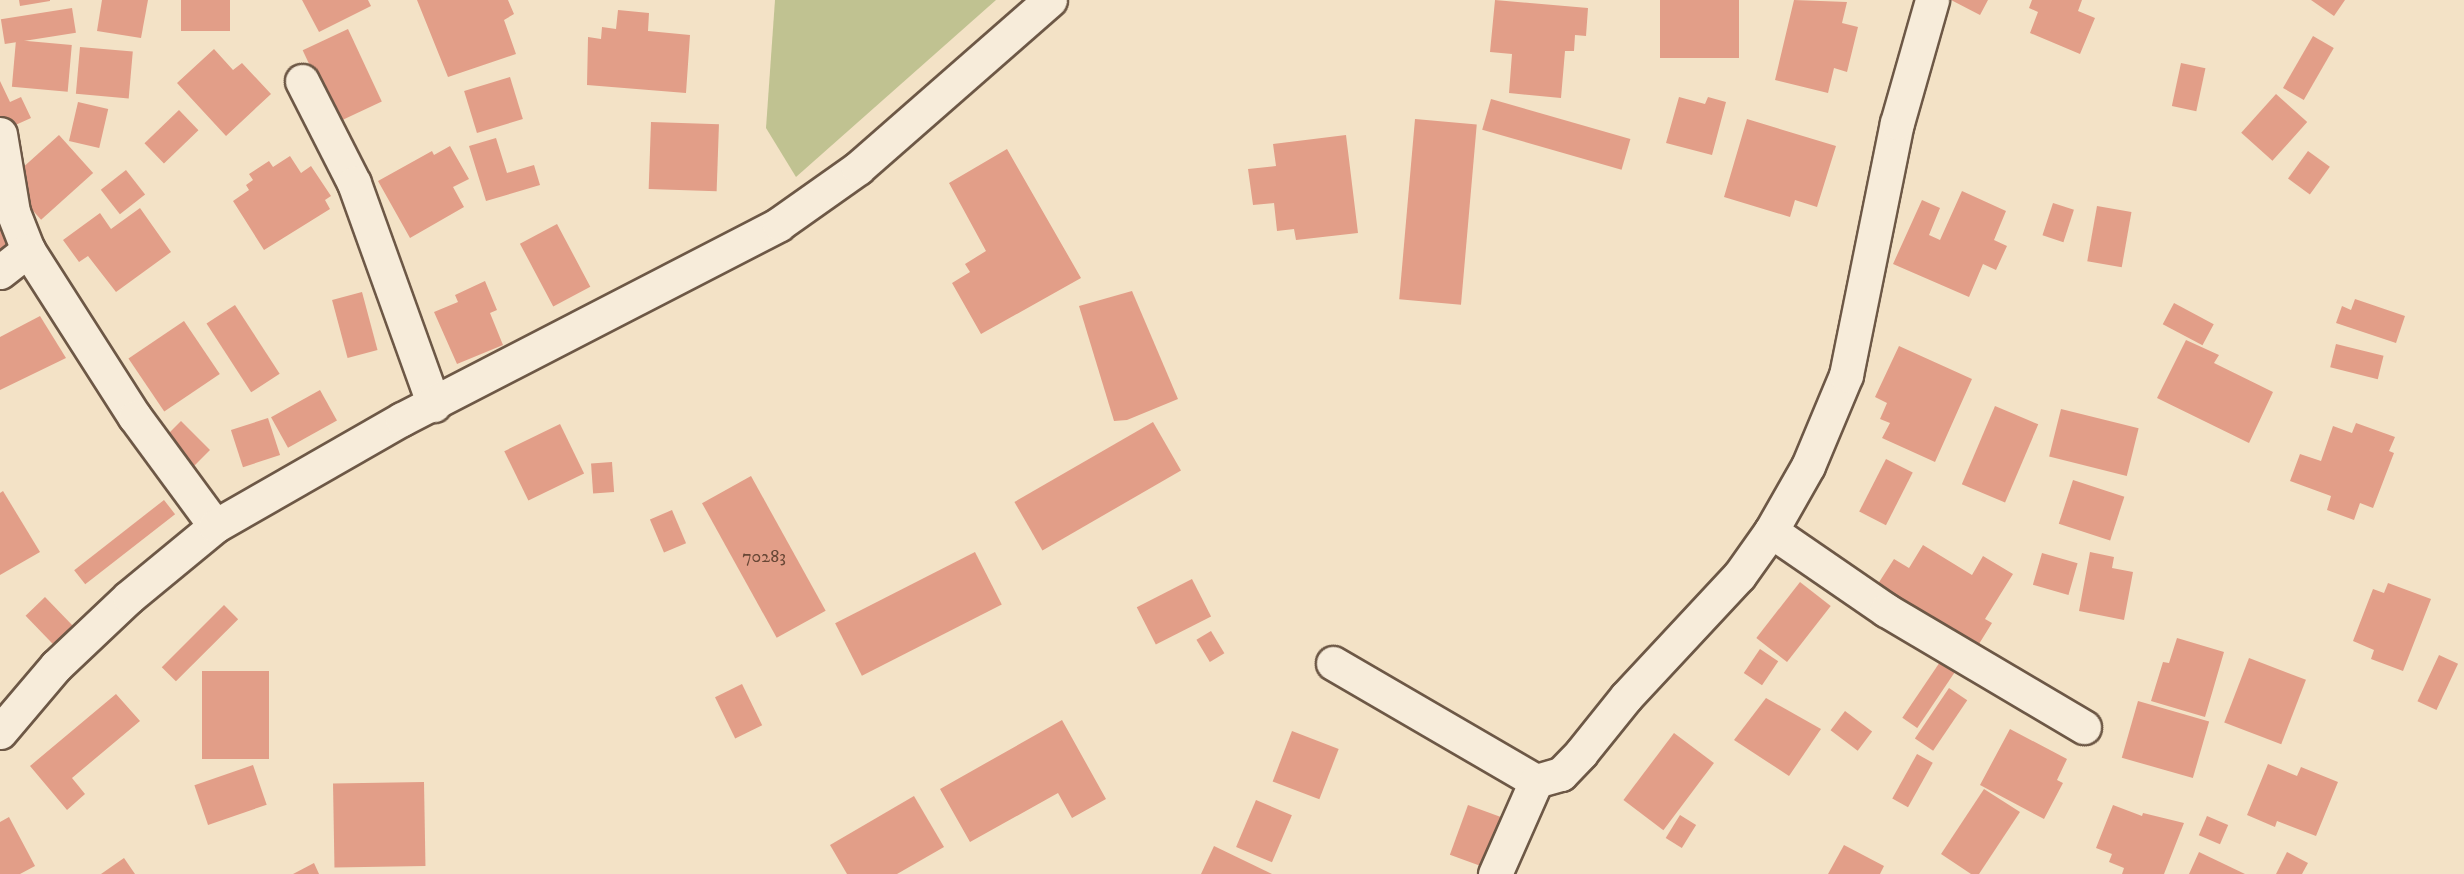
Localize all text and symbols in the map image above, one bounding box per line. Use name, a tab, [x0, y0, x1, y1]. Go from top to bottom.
house number: 70283	[742, 546, 786, 568]

